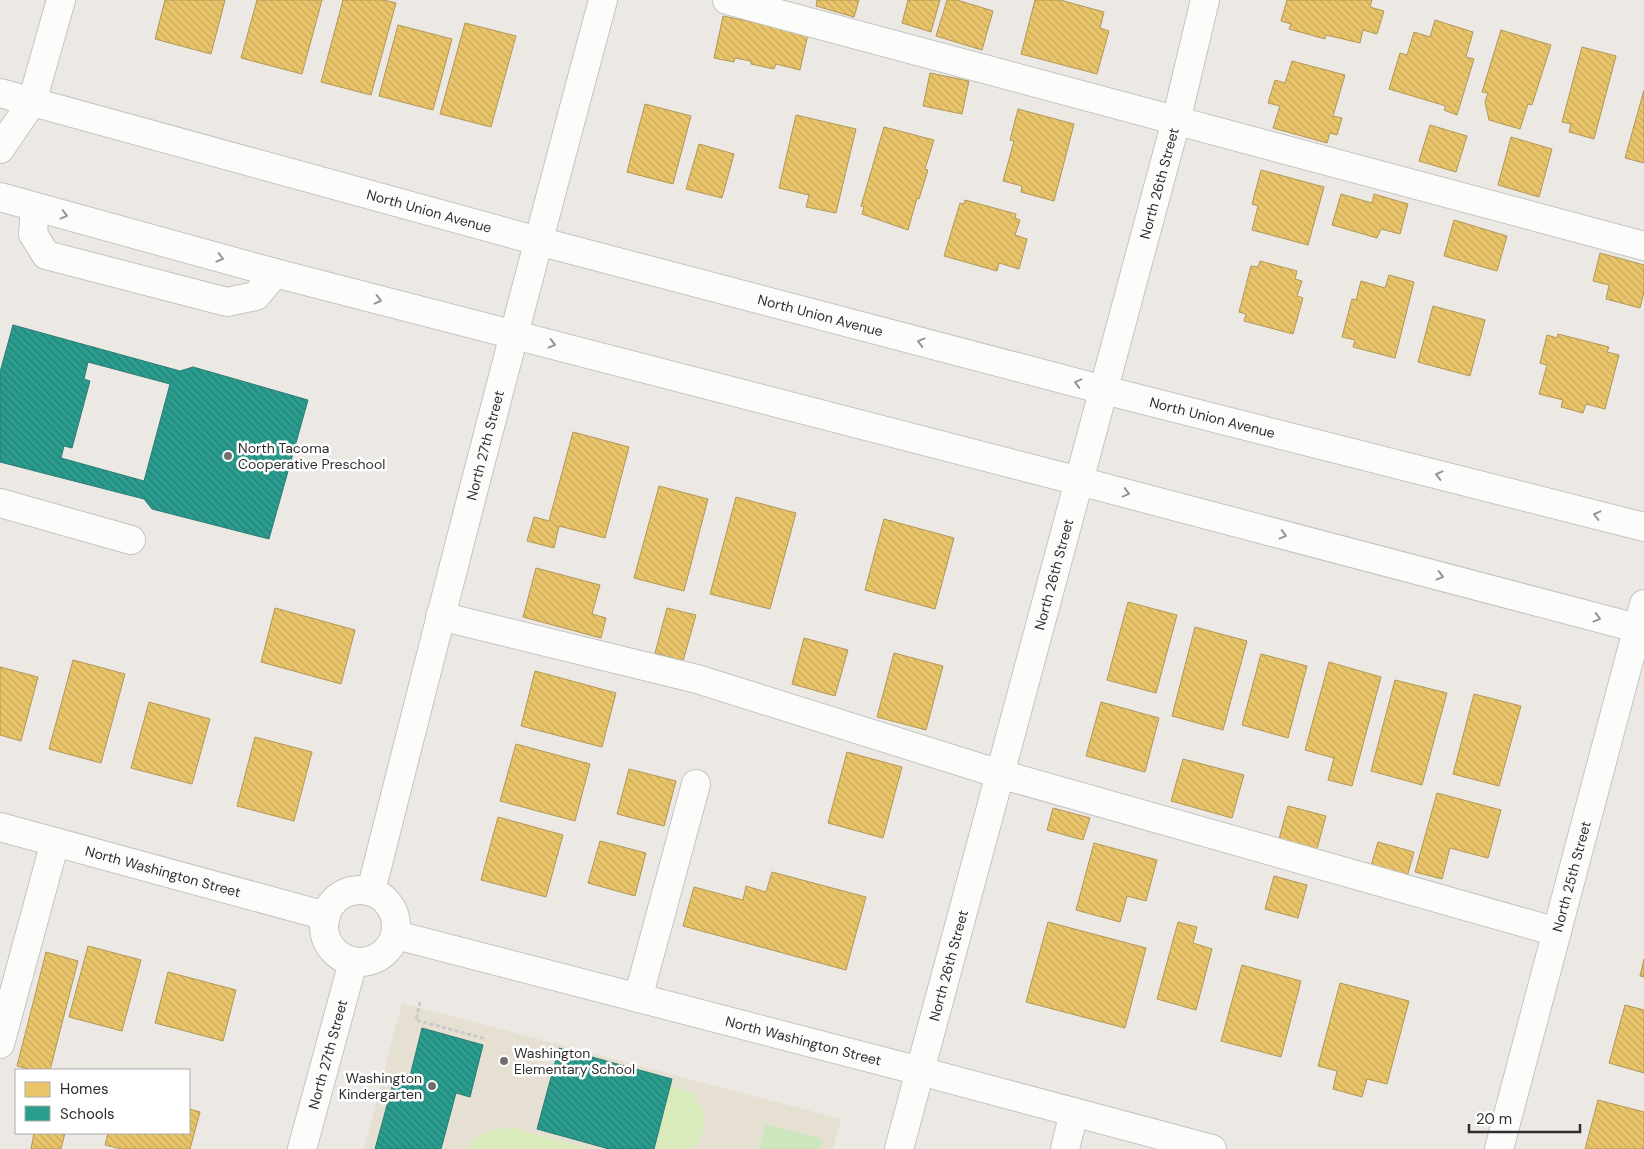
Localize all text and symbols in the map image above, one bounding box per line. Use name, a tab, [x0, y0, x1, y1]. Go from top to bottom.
street label: North 26th Street	[1136, 126, 1183, 241]
street label: North Union Avenue	[365, 185, 494, 237]
one-way arrow	[59, 210, 67, 220]
one-way arrow	[216, 253, 224, 263]
street label: North Union Avenue	[756, 290, 885, 340]
one-way arrow	[373, 294, 381, 304]
one-way arrow	[917, 337, 926, 348]
one-way arrow	[548, 338, 557, 349]
one-way arrow	[1074, 378, 1083, 389]
street label: North 27th Street	[462, 389, 508, 502]
street label: North Union Avenue	[1148, 393, 1277, 442]
place label: North Tacoma Cooperative Preschool	[238, 439, 385, 473]
marker: North Tacoma Cooperative Preschool	[222, 450, 234, 462]
one-way arrow	[1435, 470, 1444, 481]
one-way arrow	[1121, 488, 1130, 498]
one-way arrow	[1593, 511, 1601, 521]
street label: North 26th Street	[1030, 517, 1077, 632]
one-way arrow	[1279, 529, 1288, 540]
one-way arrow	[1436, 571, 1444, 581]
one-way arrow	[1593, 612, 1602, 623]
street label: North 25th Street	[1548, 819, 1595, 934]
street label: North Washington Street	[83, 842, 243, 901]
street label: North 26th Street	[925, 908, 972, 1023]
street label: North 27th Street	[304, 998, 351, 1111]
street label: North Washington Street	[724, 1012, 883, 1070]
place label: Washington Elementary School	[514, 1044, 635, 1078]
marker: Washington Elementary School	[498, 1055, 510, 1067]
legend	[15, 1069, 190, 1134]
place label: Washington Kindergarten	[339, 1069, 422, 1103]
text: Homes	[60, 1079, 109, 1099]
marker: Washington Kindergarten	[426, 1080, 438, 1092]
scale bar	[1469, 1102, 1580, 1134]
text: Schools	[60, 1104, 115, 1124]
text: 20 m	[1476, 1109, 1512, 1129]

